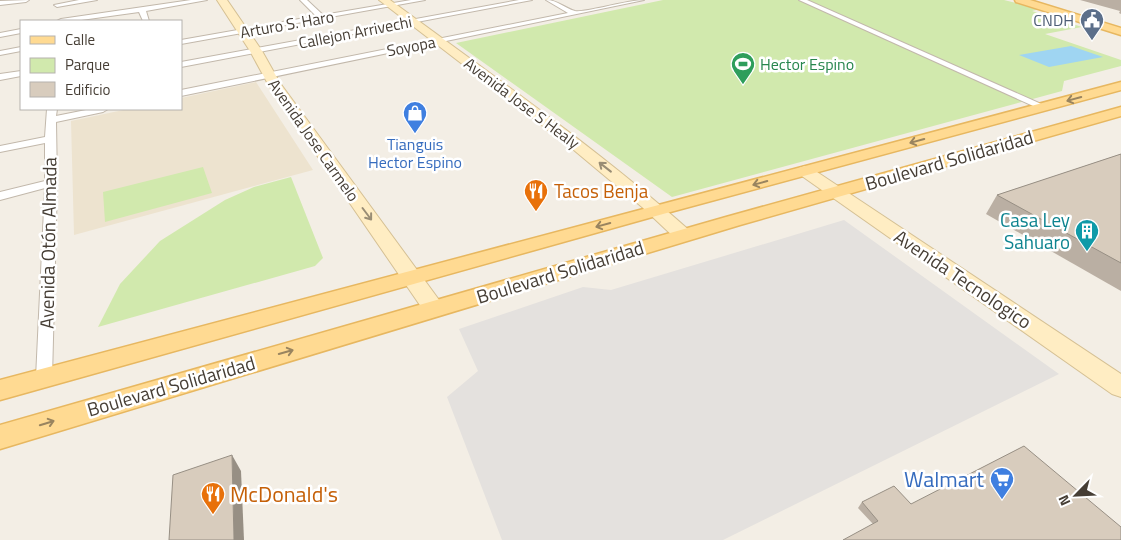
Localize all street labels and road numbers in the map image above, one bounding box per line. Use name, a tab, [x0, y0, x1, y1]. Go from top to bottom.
street label: Arturo S. Haro	[238, 4, 336, 44]
street label: Callejon Arrivechi	[296, 9, 414, 55]
street label: Soyopa	[384, 30, 438, 62]
street label: Avenida Jose S Healy	[459, 51, 585, 155]
street label: Avenida Jose Carmelo	[263, 74, 365, 206]
street label: Boulevard Solidaridad	[861, 122, 1036, 197]
street label: Avenida Otón Almada	[32, 156, 64, 329]
street label: Avenida Tecnologico	[889, 222, 1038, 336]
street label: Boulevard Solidaridad	[473, 232, 647, 311]
street label: Boulevard Solidaridad	[83, 348, 258, 423]

